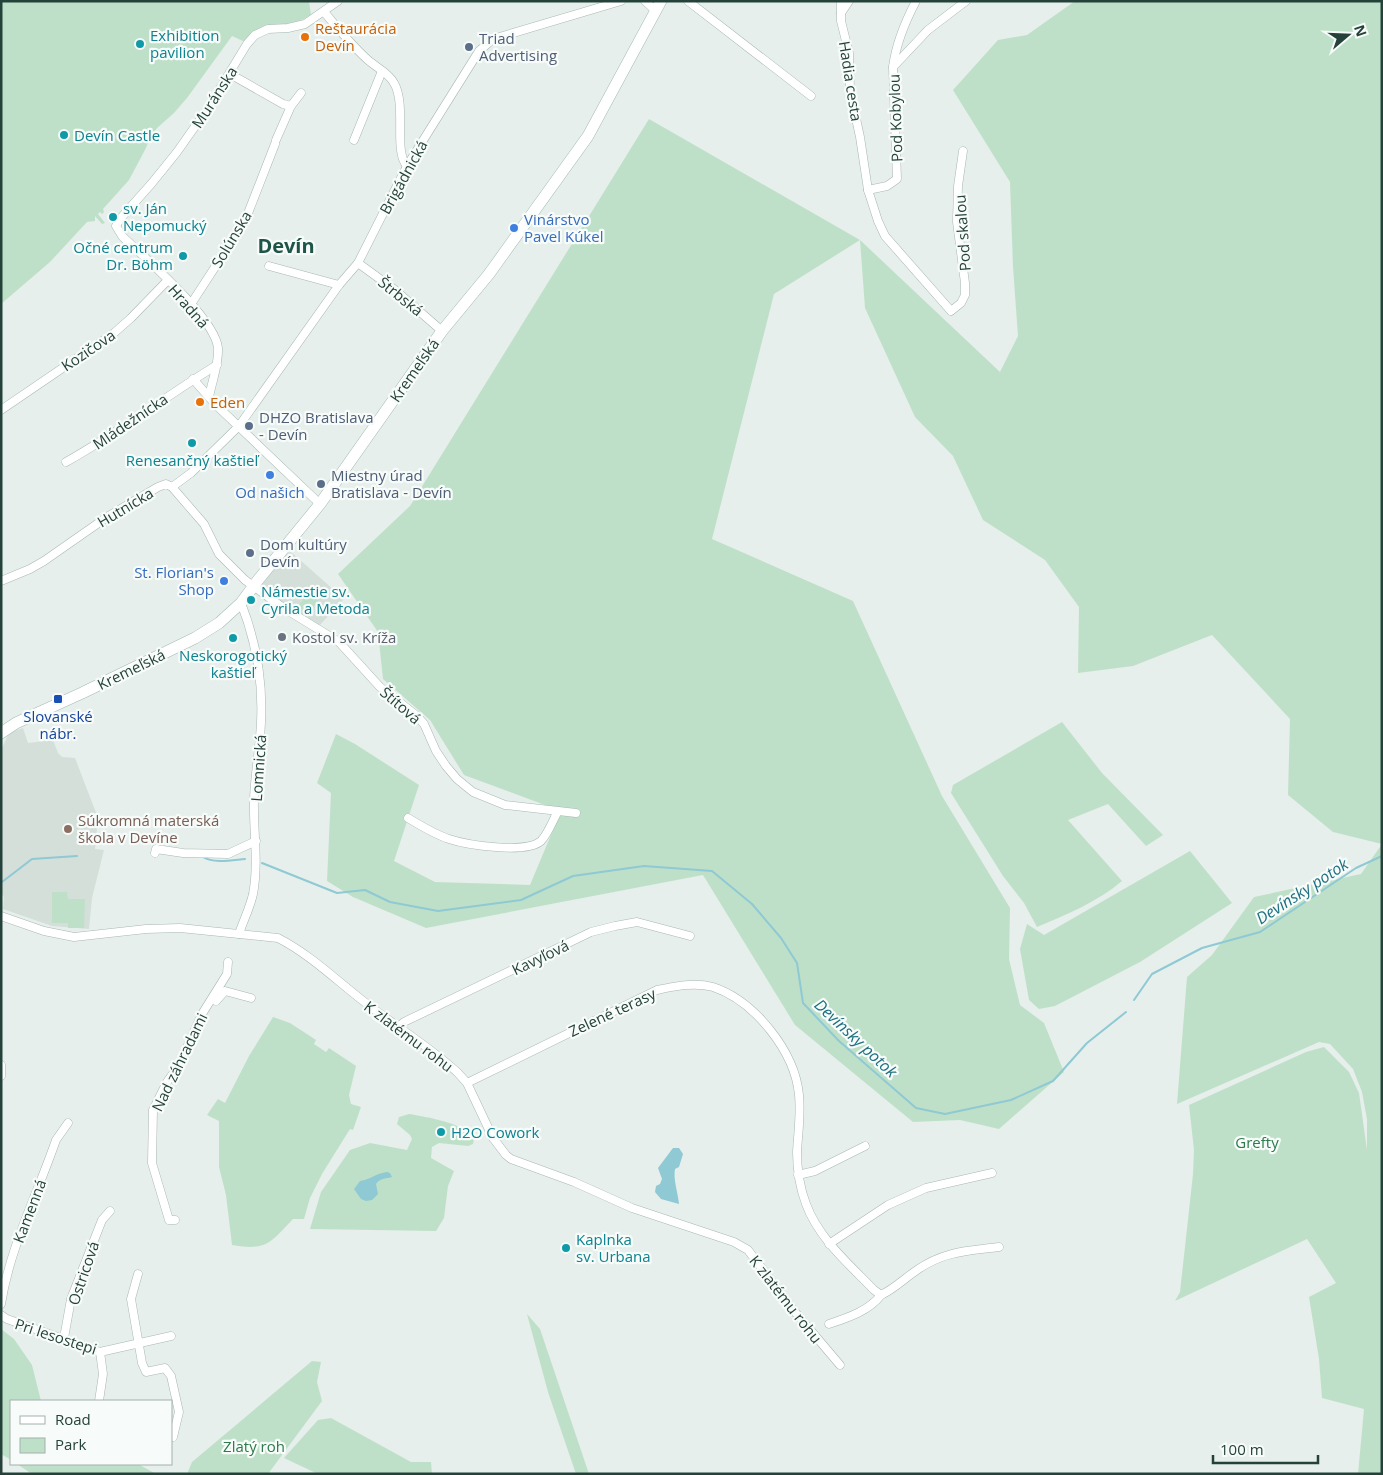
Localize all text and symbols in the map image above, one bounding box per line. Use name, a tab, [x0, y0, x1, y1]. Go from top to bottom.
north arrow	[1323, 10, 1373, 60]
place label: Reštaurácia Devín	[315, 18, 396, 55]
text: N	[1350, 22, 1372, 39]
place label: Exhibition pavilion	[150, 25, 220, 62]
place label: Triad Advertising	[479, 28, 557, 65]
marker: Reštaurácia Devín	[299, 31, 311, 43]
marker: Exhibition pavilion	[134, 38, 146, 50]
street label: Hadia cesta	[835, 39, 867, 123]
marker: Triad Advertising	[463, 41, 475, 53]
street label: Muránska	[187, 62, 241, 132]
street label: Pod Kobylou	[883, 74, 907, 162]
place label: Devín Castle	[74, 125, 160, 145]
marker: Devín Castle	[58, 129, 70, 141]
street label: Brigádnická	[374, 136, 432, 218]
street label: Pod skalou	[949, 194, 975, 272]
place label: sv. Ján Nepomucký	[123, 198, 207, 235]
street label: Solúnska	[206, 207, 256, 271]
place label: Vinárstvo Pavel Kúkel	[524, 209, 603, 246]
marker: sv. Ján Nepomucký	[107, 211, 119, 223]
marker: Vinárstvo Pavel Kúkel	[508, 222, 520, 234]
district label: Devín	[257, 232, 315, 259]
place label: Očné centrum Dr. Böhm	[73, 237, 173, 274]
marker: Očné centrum Dr. Böhm	[177, 250, 189, 262]
street label: Štrbská	[374, 272, 428, 320]
street label: Hradná	[164, 280, 214, 332]
street label: Kozičova	[57, 325, 119, 375]
street label: Kremeľská	[385, 334, 443, 406]
street label: Mládežnícka	[88, 388, 172, 454]
place label: Eden	[210, 392, 245, 412]
marker: Eden	[194, 396, 206, 408]
place label: DHZO Bratislava - Devín	[259, 407, 373, 444]
marker: DHZO Bratislava - Devín	[243, 420, 255, 432]
marker: Renesančný kaštieľ	[186, 437, 198, 449]
place label: Renesančný kaštieľ	[126, 450, 259, 470]
place label: Miestny úrad Bratislava - Devín	[331, 465, 452, 502]
marker: Od našich	[264, 469, 276, 481]
marker: Miestny úrad Bratislava - Devín	[315, 478, 327, 490]
street label: Hutnícka	[93, 482, 157, 532]
place label: Od našich	[235, 482, 305, 502]
place label: Dom kultúry Devín	[260, 534, 347, 571]
marker: Dom kultúry Devín	[244, 547, 256, 559]
place label: St. Florian's Shop	[134, 562, 214, 599]
marker: St. Florian's Shop	[218, 575, 230, 587]
place label: Námestie sv. Cyrila a Metoda	[261, 581, 370, 618]
marker: Námestie sv. Cyrila a Metoda	[245, 594, 257, 606]
place label: Kostol sv. Kríža	[292, 627, 396, 647]
marker: Kostol sv. Kríža	[276, 631, 288, 643]
marker: Neskorogotický kaštieľ	[227, 632, 239, 644]
street label: Kremeľská	[94, 644, 168, 694]
place label: Neskorogotický kaštieľ	[179, 645, 287, 682]
street label: Štítová	[376, 682, 426, 728]
marker: Slovanské nábr.	[52, 693, 64, 705]
place label: Slovanské nábr.	[23, 706, 93, 743]
street label: Lomnická	[246, 734, 270, 802]
place label: Súkromná materská škola v Devíne	[78, 810, 219, 847]
marker: Súkromná materská škola v Devíne	[62, 823, 74, 835]
water label: Devínsky potok	[1252, 852, 1353, 929]
street label: Kavyľová	[508, 935, 572, 979]
street label: Zelené terasy	[565, 983, 659, 1041]
water label: Devínsky potok	[810, 994, 903, 1083]
street label: K zlatému rohu	[360, 996, 458, 1076]
street label: Nad záhradami	[147, 1010, 211, 1114]
place label: H2O Cowork	[451, 1122, 539, 1142]
marker: H2O Cowork	[435, 1126, 447, 1138]
park label: Grefty	[1235, 1132, 1279, 1152]
street label: Kamenná	[8, 1176, 50, 1246]
place label: Kaplnka sv. Urbana	[576, 1229, 651, 1266]
street label: Ostricová	[63, 1238, 103, 1308]
marker: Kaplnka sv. Urbana	[560, 1242, 572, 1254]
street label: K zlatému rohu	[745, 1251, 827, 1347]
street label: Pri lesostepi	[12, 1313, 100, 1359]
legend	[10, 1400, 172, 1465]
text: Road	[55, 1409, 91, 1429]
scale bar	[1213, 1432, 1318, 1464]
text: Park	[55, 1434, 86, 1454]
park label: Zlatý roh	[223, 1436, 285, 1456]
text: 100 m	[1220, 1439, 1264, 1459]

